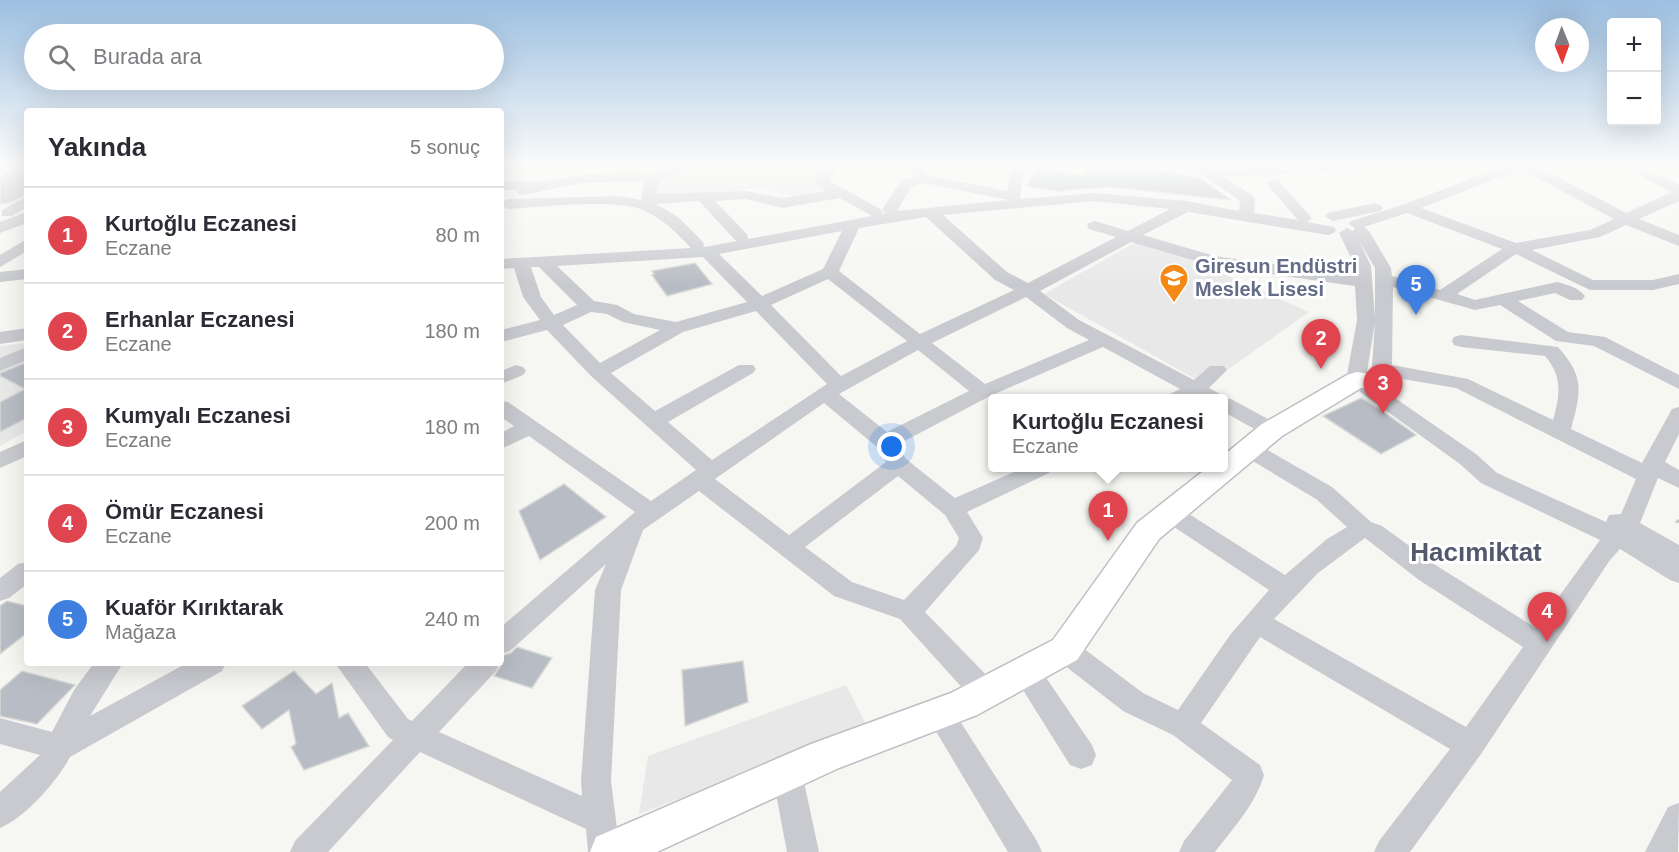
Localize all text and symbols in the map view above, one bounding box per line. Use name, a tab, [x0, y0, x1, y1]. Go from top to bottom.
north arrow	[1535, 18, 1589, 72]
map controls	[1607, 18, 1661, 126]
button: +	[1607, 18, 1661, 72]
search box	[24, 24, 504, 90]
icon: search	[45, 41, 78, 74]
text: Burada ara	[93, 44, 202, 69]
button: −	[1607, 72, 1661, 126]
text: Yakında	[48, 132, 146, 162]
text: 5 sonuç	[410, 136, 480, 158]
text: Kurtoğlu Eczanesi	[105, 211, 297, 236]
text: 1	[62, 224, 73, 246]
text: 80 m	[436, 224, 480, 246]
text: Eczane	[105, 237, 172, 259]
place label: Giresun Endüstri Meslek Lisesi	[1195, 255, 1357, 300]
school or university icon: Giresun Endüstri Meslek Lisesi	[1158, 262, 1190, 304]
pin: 5	[1396, 266, 1436, 315]
text: Erhanlar Eczanesi	[105, 307, 295, 332]
text: 2	[62, 320, 73, 342]
text: 180 m	[424, 320, 480, 342]
pin: 2	[1302, 320, 1340, 369]
text: Eczane	[105, 333, 172, 355]
pin: 3	[1364, 364, 1402, 414]
popup	[988, 394, 1228, 472]
text: Kumyalı Eczanesi	[105, 403, 291, 428]
text: Kurtoğlu Eczanesi	[1012, 409, 1204, 434]
text: 3	[62, 416, 73, 438]
text: 180 m	[424, 416, 480, 438]
text: Eczane	[105, 429, 172, 451]
your location	[877, 432, 906, 461]
text: Eczane	[1012, 435, 1079, 457]
pin: 1	[1088, 492, 1128, 541]
text: Ömür Eczanesi	[105, 499, 264, 524]
text: 4	[62, 512, 73, 534]
text: 200 m	[424, 512, 480, 534]
text: Eczane	[105, 525, 172, 547]
district label: Hacımiktat	[1410, 537, 1542, 567]
pin: 4	[1528, 592, 1566, 642]
text: Kuaför Kırıktarak	[105, 595, 284, 620]
text: 5	[62, 608, 73, 630]
text: 240 m	[424, 608, 480, 630]
text: Mağaza	[105, 621, 176, 643]

